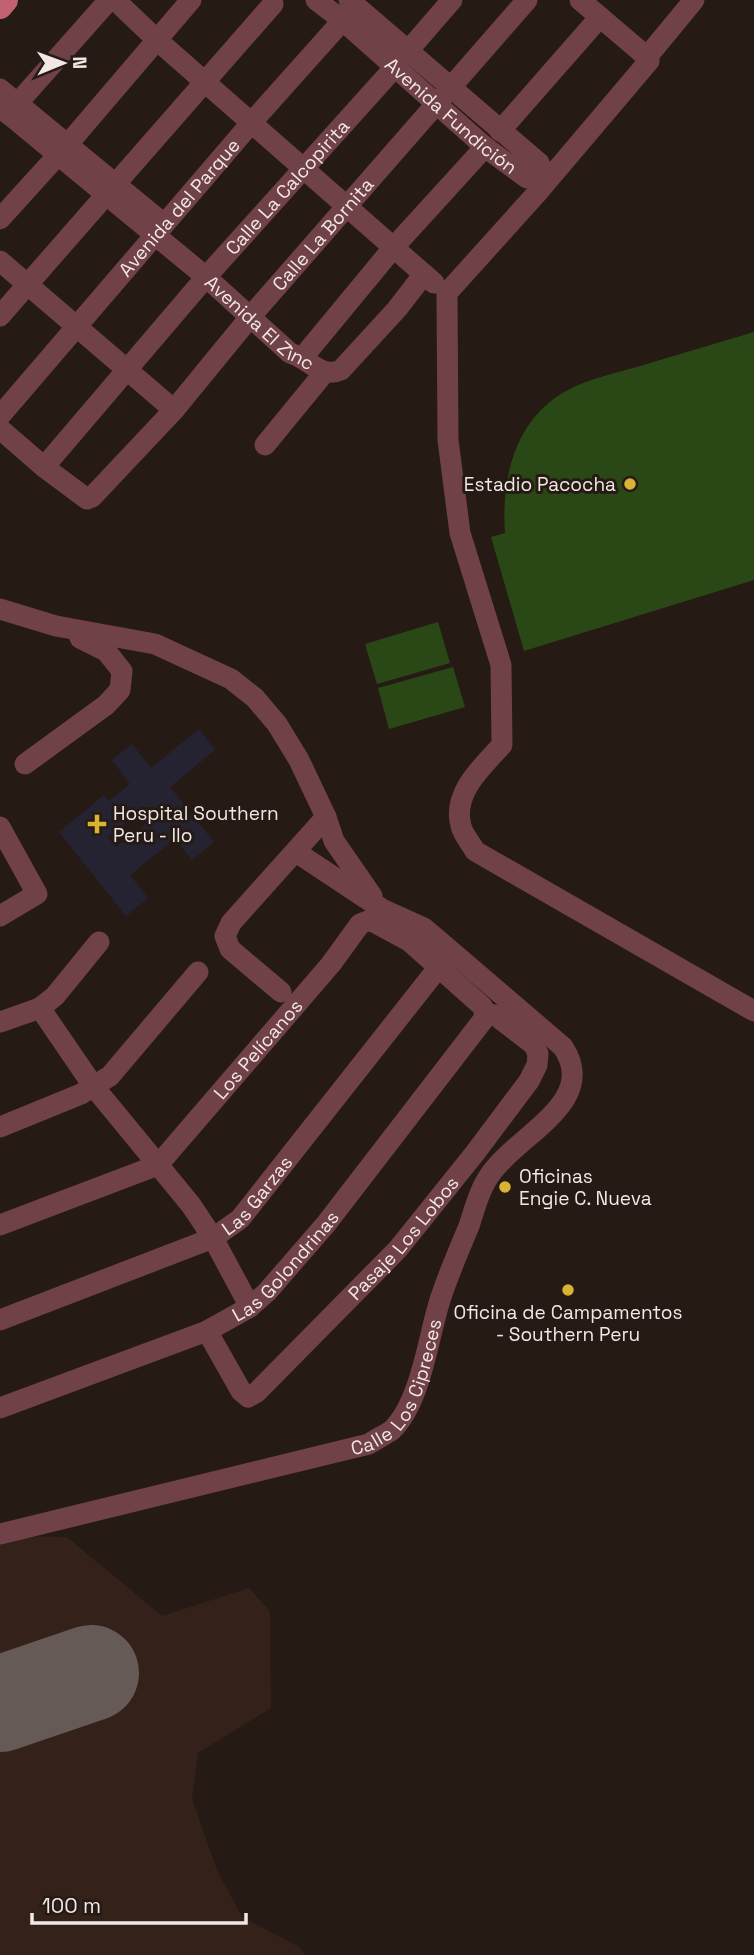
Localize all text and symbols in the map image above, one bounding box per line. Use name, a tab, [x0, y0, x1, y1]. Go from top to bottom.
north arrow	[28, 28, 98, 98]
street label: Avenida Fundición	[379, 52, 522, 180]
text: N	[67, 56, 92, 69]
street label: Calle La Calcopirita	[220, 114, 355, 260]
street label: Avenida del Parque	[113, 133, 246, 282]
street label: Calle La Bornita	[267, 173, 379, 296]
street label: Avenida El Zinc	[199, 270, 319, 376]
place label: Estadio Pacocha	[464, 472, 616, 497]
marker: Estadio Pacocha	[622, 476, 638, 492]
place label: Hospital Southern Peru - Ilo	[113, 801, 279, 848]
marker: Hospital Southern Peru - Ilo	[87, 814, 107, 834]
street label: Los Pelícanos	[208, 994, 308, 1105]
street label: Las Garzas	[217, 1151, 298, 1241]
place label: Oficinas Engie C. Nueva	[519, 1164, 652, 1211]
street label: Pasaje Los Lobos	[343, 1171, 465, 1306]
marker: Oficinas Engie C. Nueva	[497, 1179, 513, 1195]
street label: Las Golondrinas	[228, 1206, 345, 1327]
marker: Oficina de Campamentos - Southern Peru	[560, 1282, 576, 1298]
place label: Oficina de Campamentos - Southern Peru	[454, 1300, 682, 1347]
street label: Calle Los Cipreces	[348, 1316, 447, 1461]
scale bar	[32, 1882, 245, 1926]
text: 100 m	[42, 1892, 101, 1919]

